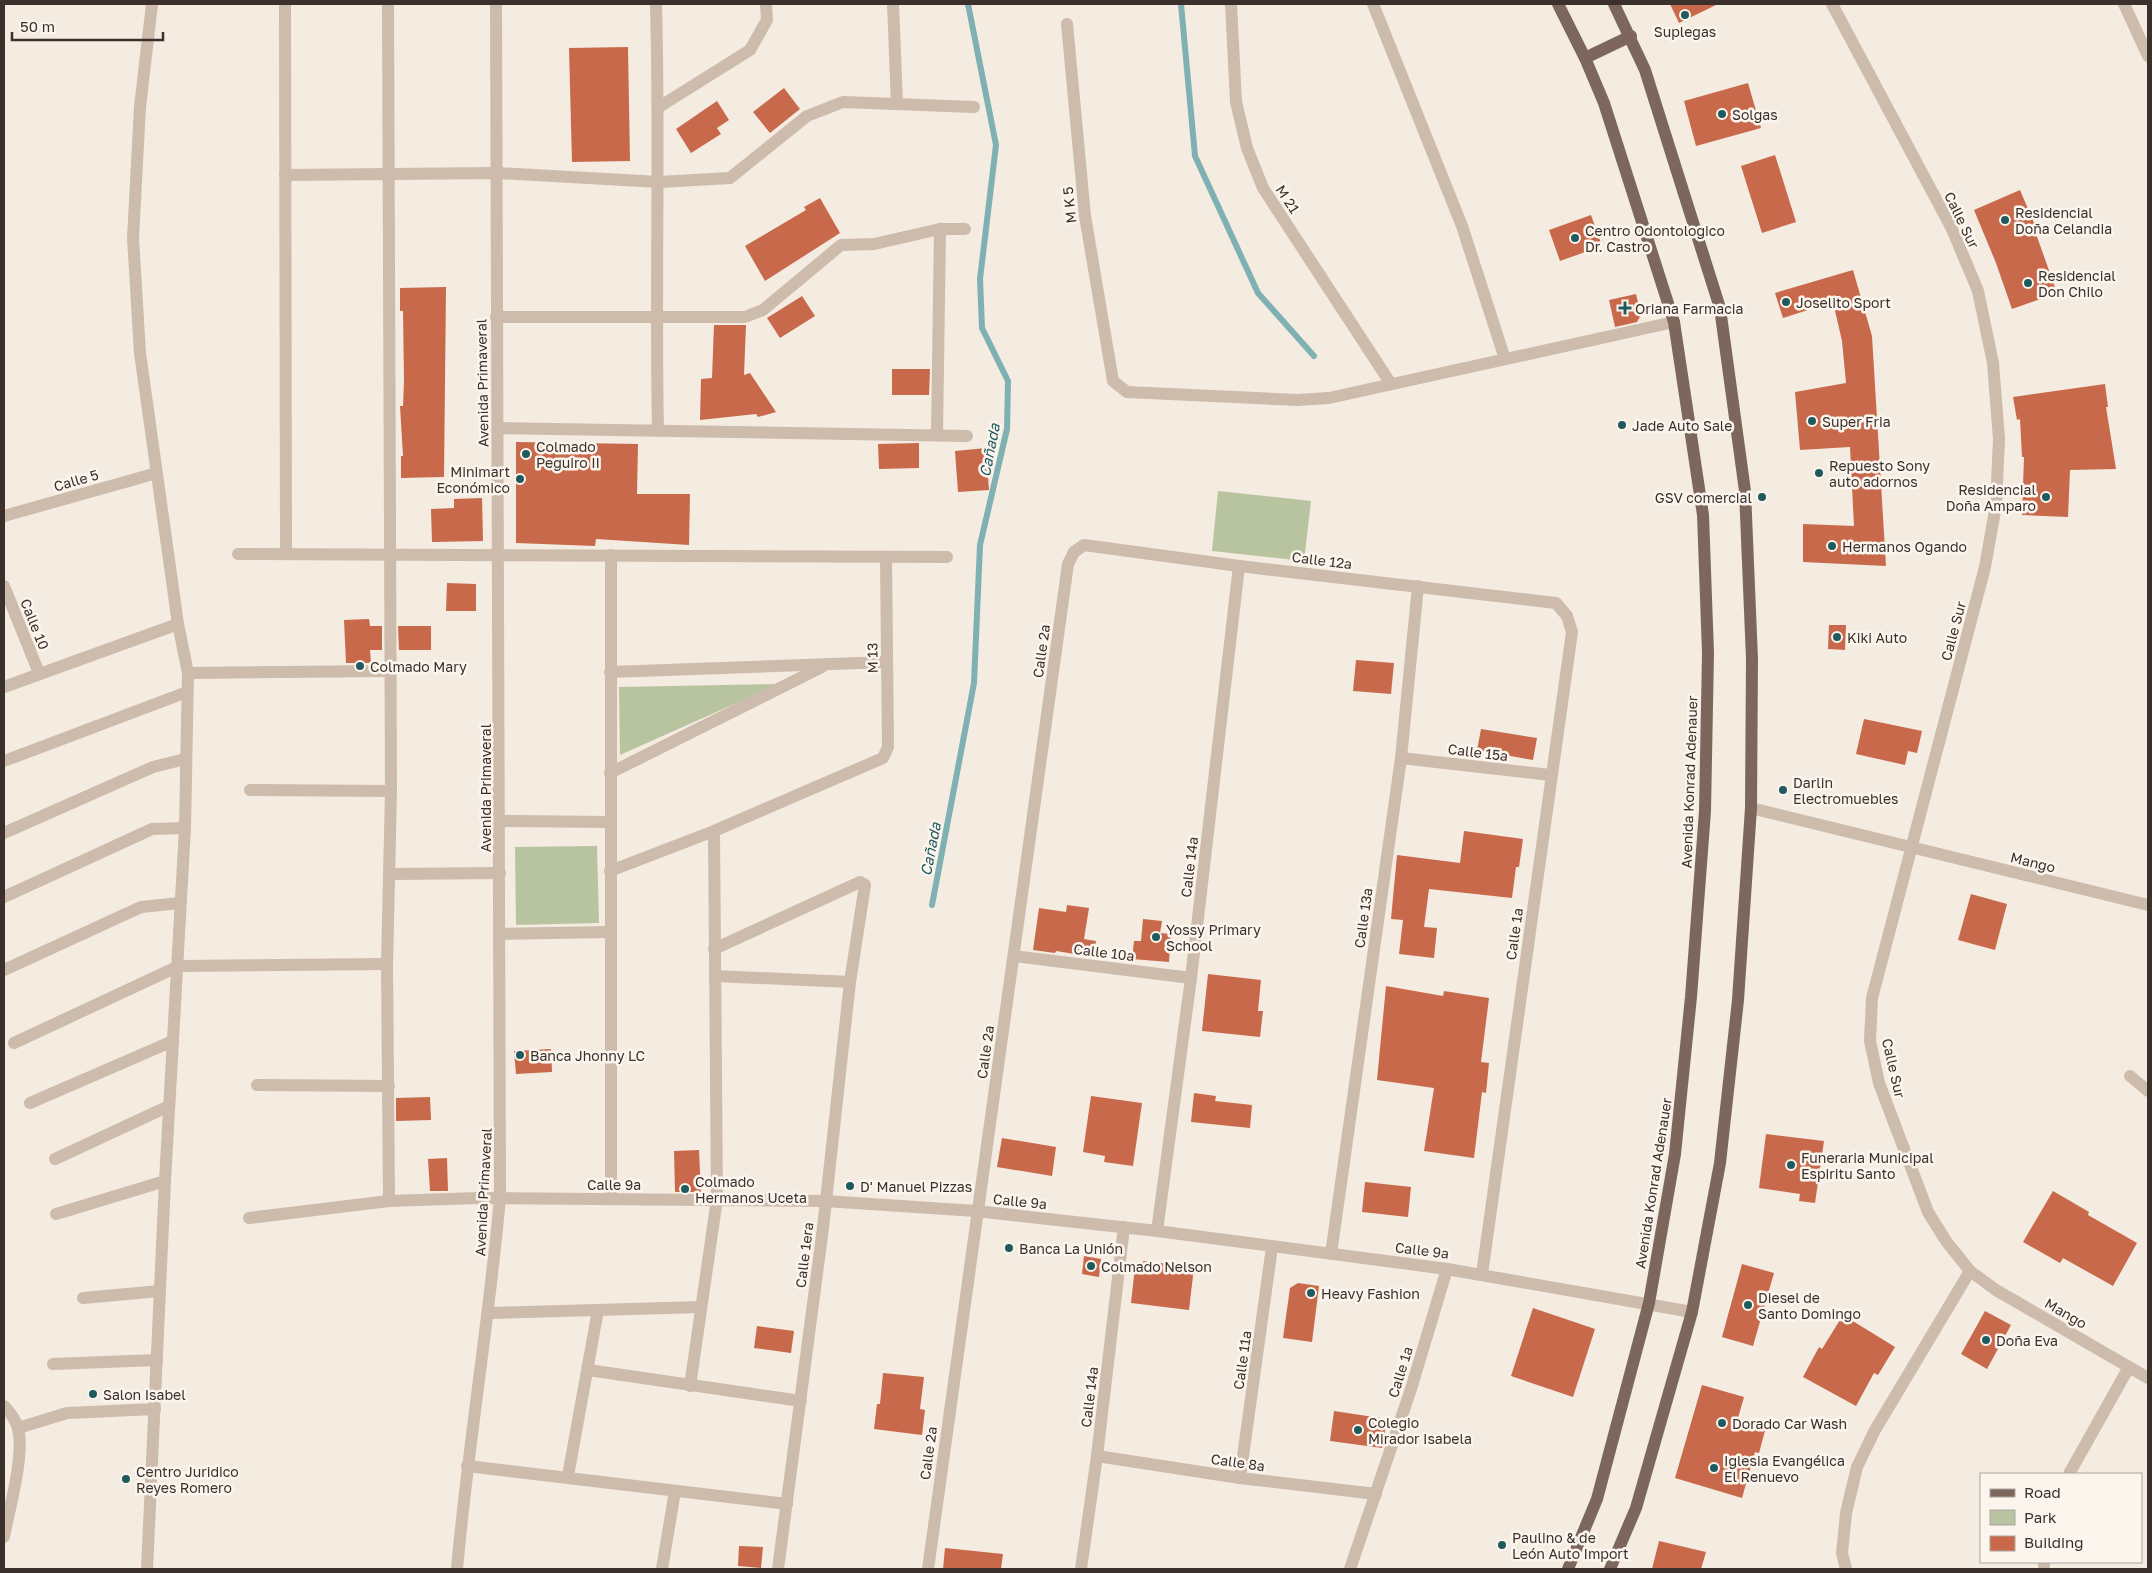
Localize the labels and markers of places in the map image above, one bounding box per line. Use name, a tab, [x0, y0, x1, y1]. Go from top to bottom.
marker: Suplegas	[1679, 9, 1691, 21]
place label: Suplegas	[1654, 23, 1716, 40]
place label: Solgas	[1732, 106, 1778, 123]
marker: Solgas	[1716, 108, 1728, 120]
place label: Residencial Doña Celandia	[2015, 204, 2112, 237]
marker: Residencial Doña Celandia	[1999, 214, 2011, 226]
place label: Centro Odontologico Dr. Castro	[1585, 222, 1725, 255]
marker: Centro Odontologico Dr. Castro	[1569, 232, 1581, 244]
place label: Residencial Don Chilo	[2038, 267, 2116, 300]
marker: Residencial Don Chilo	[2022, 277, 2034, 289]
place label: Joselito Sport	[1796, 294, 1891, 311]
marker: Joselito Sport	[1780, 296, 1792, 308]
place label: Oriana Farmacia	[1635, 300, 1744, 317]
marker: Oriana Farmacia	[1619, 302, 1631, 314]
place label: Super Fria	[1822, 413, 1891, 430]
marker: Super Fria	[1806, 415, 1818, 427]
place label: Jade Auto Sale	[1632, 417, 1732, 434]
marker: Jade Auto Sale	[1616, 419, 1628, 431]
place label: Colmado Peguiro II	[536, 438, 600, 471]
marker: Colmado Peguiro II	[520, 448, 532, 460]
place label: Repuesto Sony auto adornos	[1829, 457, 1930, 490]
place label: Minimart Económico	[436, 463, 510, 496]
marker: Repuesto Sony auto adornos	[1813, 467, 1825, 479]
marker: Minimart Económico	[514, 473, 526, 485]
place label: Residencial Doña Amparo	[1946, 481, 2036, 514]
place label: GSV comercial	[1655, 489, 1752, 506]
marker: GSV comercial	[1756, 491, 1768, 503]
marker: Residencial Doña Amparo	[2040, 491, 2052, 503]
place label: Hermanos Ogando	[1842, 538, 1967, 555]
marker: Hermanos Ogando	[1826, 540, 1838, 552]
place label: Kiki Auto	[1847, 629, 1907, 646]
marker: Kiki Auto	[1831, 631, 1843, 643]
place label: Colmado Mary	[370, 658, 467, 675]
marker: Colmado Mary	[354, 660, 366, 672]
place label: Darlin Electromuebles	[1793, 774, 1898, 807]
marker: Darlin Electromuebles	[1777, 784, 1789, 796]
place label: Yossy Primary School	[1166, 921, 1261, 954]
marker: Yossy Primary School	[1150, 931, 1162, 943]
place label: Banca Jhonny LC	[530, 1047, 645, 1064]
marker: Banca Jhonny LC	[514, 1049, 526, 1061]
place label: Funeraria Municipal Espiritu Santo	[1801, 1149, 1934, 1182]
marker: Funeraria Municipal Espiritu Santo	[1785, 1159, 1797, 1171]
place label: Colmado Hermanos Uceta	[695, 1173, 807, 1206]
place label: D' Manuel Pizzas	[860, 1178, 972, 1195]
marker: D' Manuel Pizzas	[844, 1180, 856, 1192]
marker: Colmado Hermanos Uceta	[679, 1183, 691, 1195]
place label: Banca La Unión	[1019, 1240, 1123, 1257]
marker: Banca La Unión	[1003, 1242, 1015, 1254]
place label: Colmado Nelson	[1101, 1258, 1212, 1275]
marker: Colmado Nelson	[1085, 1260, 1097, 1272]
place label: Heavy Fashion	[1321, 1285, 1420, 1302]
marker: Heavy Fashion	[1305, 1287, 1317, 1299]
place label: Diesel de Santo Domingo	[1758, 1289, 1861, 1322]
marker: Diesel de Santo Domingo	[1742, 1299, 1754, 1311]
place label: Doña Eva	[1996, 1332, 2058, 1349]
marker: Doña Eva	[1980, 1334, 1992, 1346]
place label: Salon Isabel	[103, 1386, 186, 1403]
marker: Salon Isabel	[87, 1388, 99, 1400]
place label: Colegio Mirador Isabela	[1368, 1414, 1472, 1447]
place label: Dorado Car Wash	[1732, 1415, 1847, 1432]
marker: Dorado Car Wash	[1716, 1417, 1728, 1429]
marker: Colegio Mirador Isabela	[1352, 1424, 1364, 1436]
place label: Iglesia Evangélica El Renuevo	[1724, 1452, 1845, 1485]
marker: Iglesia Evangélica El Renuevo	[1708, 1462, 1720, 1474]
place label: Centro Juridico Reyes Romero	[136, 1463, 239, 1496]
marker: Centro Juridico Reyes Romero	[120, 1473, 132, 1485]
place label: Paulino & de León Auto Import	[1512, 1529, 1629, 1562]
marker: Paulino & de León Auto Import	[1496, 1539, 1508, 1551]

